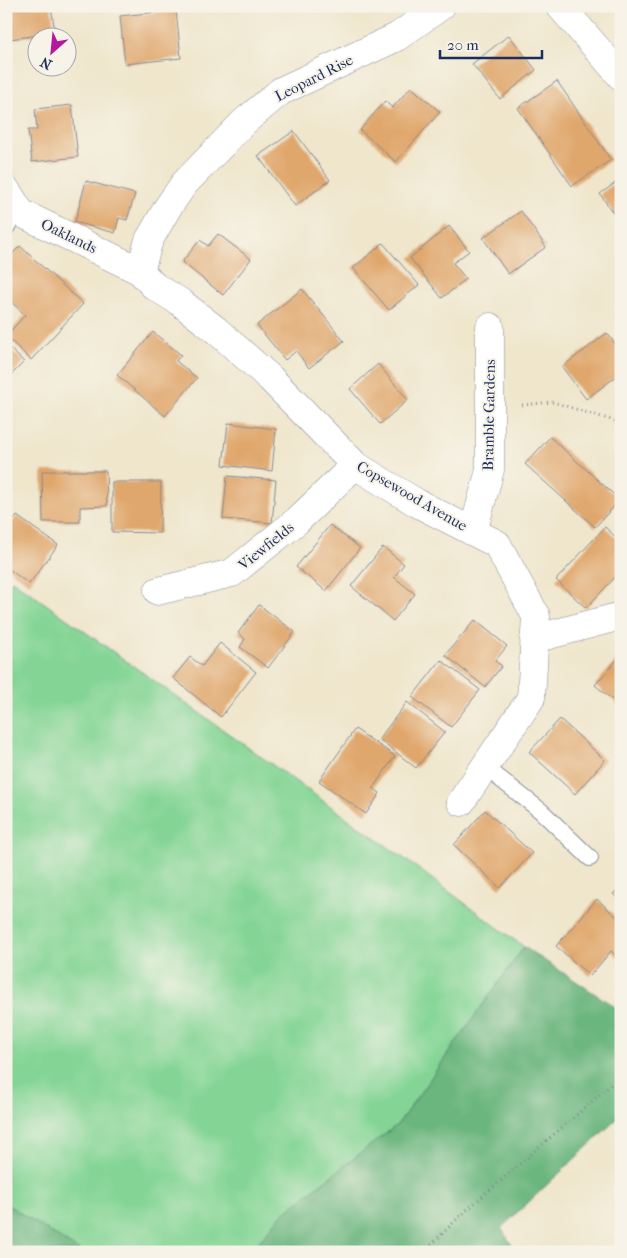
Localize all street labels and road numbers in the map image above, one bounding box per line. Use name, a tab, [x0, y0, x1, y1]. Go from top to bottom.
street label: Leopard Rise	[272, 50, 356, 105]
street label: Oaklands	[38, 215, 100, 257]
street label: Bramble Gardens	[479, 359, 499, 471]
street label: Copsewood Avenue	[354, 457, 471, 535]
street label: Viewfields	[234, 518, 298, 574]

